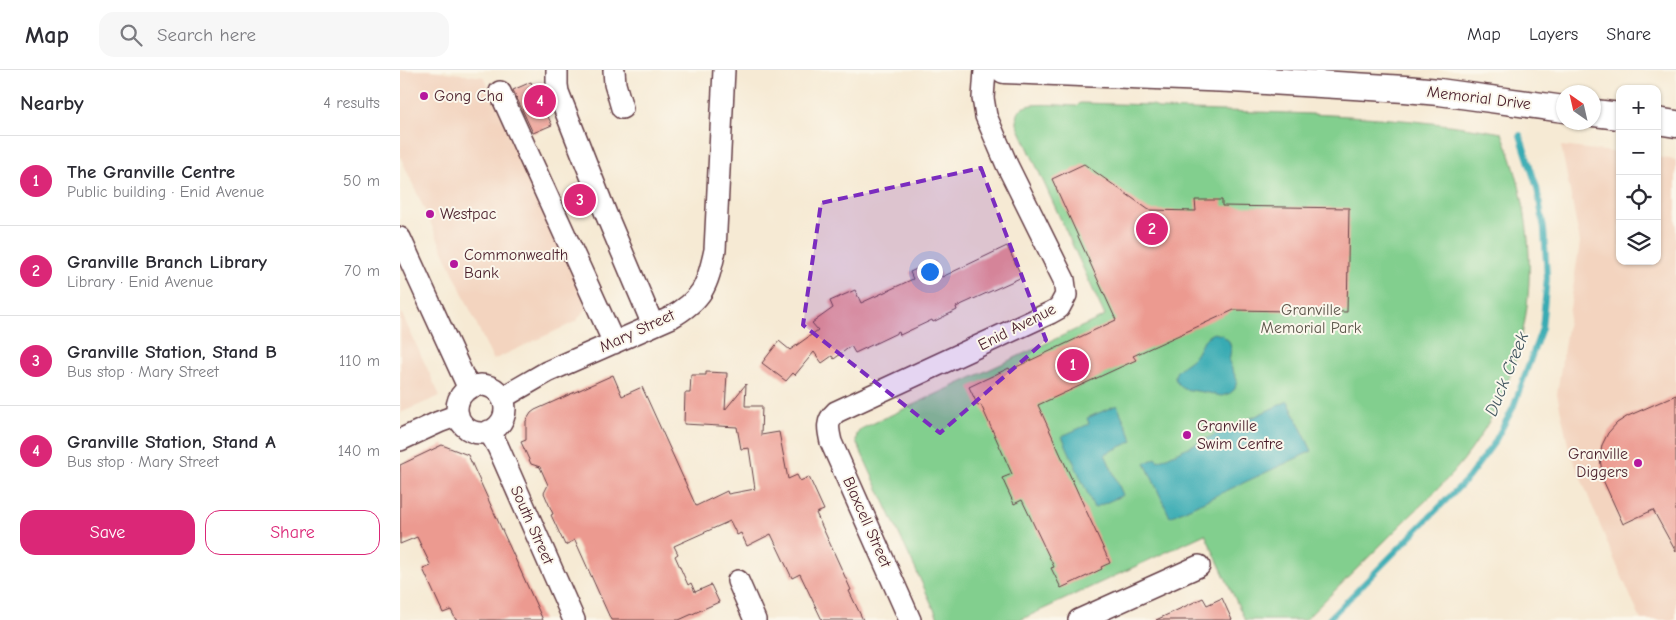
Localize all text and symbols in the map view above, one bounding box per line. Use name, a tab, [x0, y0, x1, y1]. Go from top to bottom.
search box	[99, 12, 449, 57]
text: Map	[25, 21, 69, 49]
icon: search	[117, 21, 145, 49]
text: Search here	[157, 24, 256, 46]
text: Map	[1467, 24, 1501, 45]
text: Layers	[1529, 24, 1578, 45]
text: Share	[1606, 24, 1651, 45]
pin: 4	[524, 82, 556, 120]
street label: Memorial Drive	[1426, 83, 1532, 113]
north arrow	[1556, 85, 1601, 130]
map controls	[1616, 85, 1661, 265]
button: +	[1616, 85, 1661, 130]
place label: Gong Cha	[434, 87, 503, 105]
marker: Gong Cha	[418, 90, 430, 102]
text: Nearby	[20, 91, 84, 115]
text: 4 results	[323, 94, 380, 112]
button: −	[1616, 130, 1661, 175]
text: The Granville Centre	[67, 161, 235, 183]
text: 1	[33, 172, 39, 190]
text: 50 m	[343, 172, 380, 190]
button: locate	[1616, 175, 1661, 220]
pin: 3	[564, 181, 596, 219]
text: Public building · Enid Avenue	[67, 183, 264, 201]
place label: Westpac	[440, 205, 497, 223]
marker: Westpac	[424, 208, 436, 220]
pin: 2	[1136, 210, 1168, 248]
button: layers	[1616, 220, 1661, 265]
place label: Commonwealth Bank	[464, 246, 568, 282]
text: Granville Branch Library	[67, 251, 267, 273]
marker: Commonwealth Bank	[448, 258, 460, 270]
your location	[917, 259, 943, 285]
text: 2	[32, 262, 40, 280]
text: 70 m	[344, 262, 380, 280]
text: Library · Enid Avenue	[67, 273, 213, 291]
street label: Enid Avenue	[975, 300, 1059, 354]
park label: Granville Memorial Park	[1261, 301, 1362, 337]
street label: Mary Street	[597, 306, 678, 356]
water label: Duck Creek	[1481, 329, 1533, 419]
text: Granville Station, Stand B	[67, 341, 277, 363]
pin: 1	[1057, 346, 1089, 384]
text: 3	[32, 352, 40, 370]
text: 110 m	[339, 352, 380, 370]
text: Bus stop · Mary Street	[67, 363, 219, 381]
place label: Granville Swim Centre	[1197, 417, 1283, 453]
marker: Granville Swim Centre	[1181, 429, 1193, 441]
text: Granville Station, Stand A	[67, 431, 276, 453]
text: 4	[32, 442, 40, 460]
text: 140 m	[338, 442, 380, 460]
place label: Granville Diggers	[1568, 445, 1628, 481]
text: Bus stop · Mary Street	[67, 453, 219, 471]
marker: Granville Diggers	[1632, 457, 1644, 469]
street label: Blaxcell Street	[839, 474, 895, 570]
street label: South Street	[507, 483, 557, 567]
button: Save	[20, 510, 195, 555]
button: Share	[205, 510, 380, 555]

